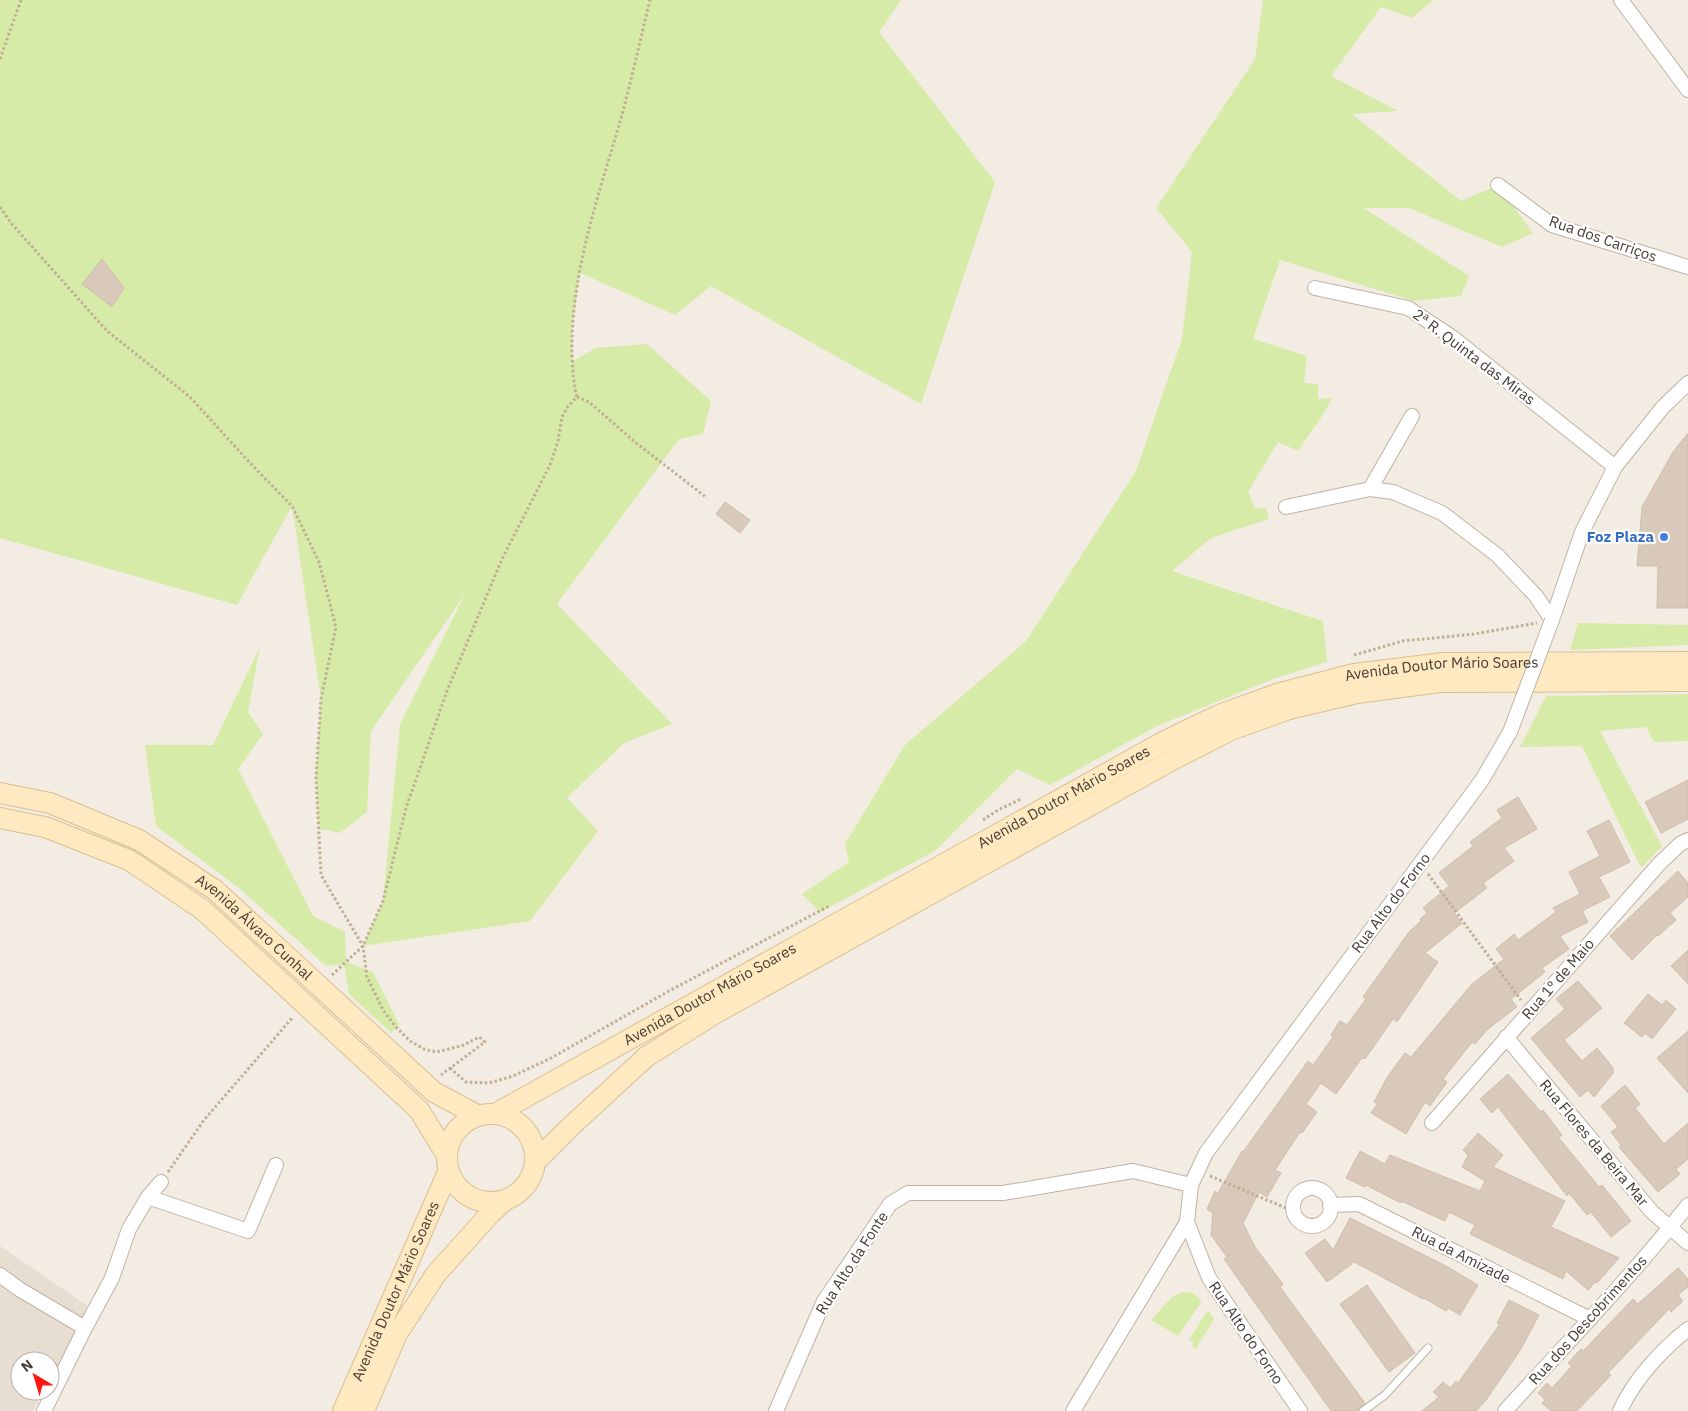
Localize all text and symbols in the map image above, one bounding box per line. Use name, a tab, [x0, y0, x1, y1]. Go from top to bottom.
street label: Rua dos Carriços	[1547, 211, 1660, 266]
street label: 2ª R. Quinta das Miras	[1409, 304, 1539, 409]
place label: Foz Plaza	[1587, 527, 1654, 546]
marker: Foz Plaza	[1658, 531, 1670, 543]
street label: Avenida Doutor Mário Soares	[1342, 653, 1539, 685]
street label: Avenida Doutor Mário Soares	[974, 741, 1153, 852]
street label: Rua Alto do Forno	[1347, 849, 1434, 956]
street label: Avenida Álvaro Cunhal	[192, 870, 317, 984]
street label: Rua 1º de Maio	[1517, 934, 1598, 1023]
street label: Avenida Doutor Mário Soares	[620, 938, 799, 1050]
street label: Rua Flores da Beira Mar	[1536, 1075, 1653, 1210]
street label: Avenida Doutor Mário Soares	[347, 1198, 443, 1384]
street label: Rua Alto da Fonte	[811, 1208, 892, 1318]
street label: Rua da Amizade	[1409, 1222, 1514, 1288]
street label: Rua dos Descobrimentos	[1524, 1251, 1651, 1388]
street label: Rua Alto do Forno	[1205, 1278, 1288, 1388]
north arrow	[10, 1351, 60, 1401]
text: N	[17, 1356, 37, 1376]

